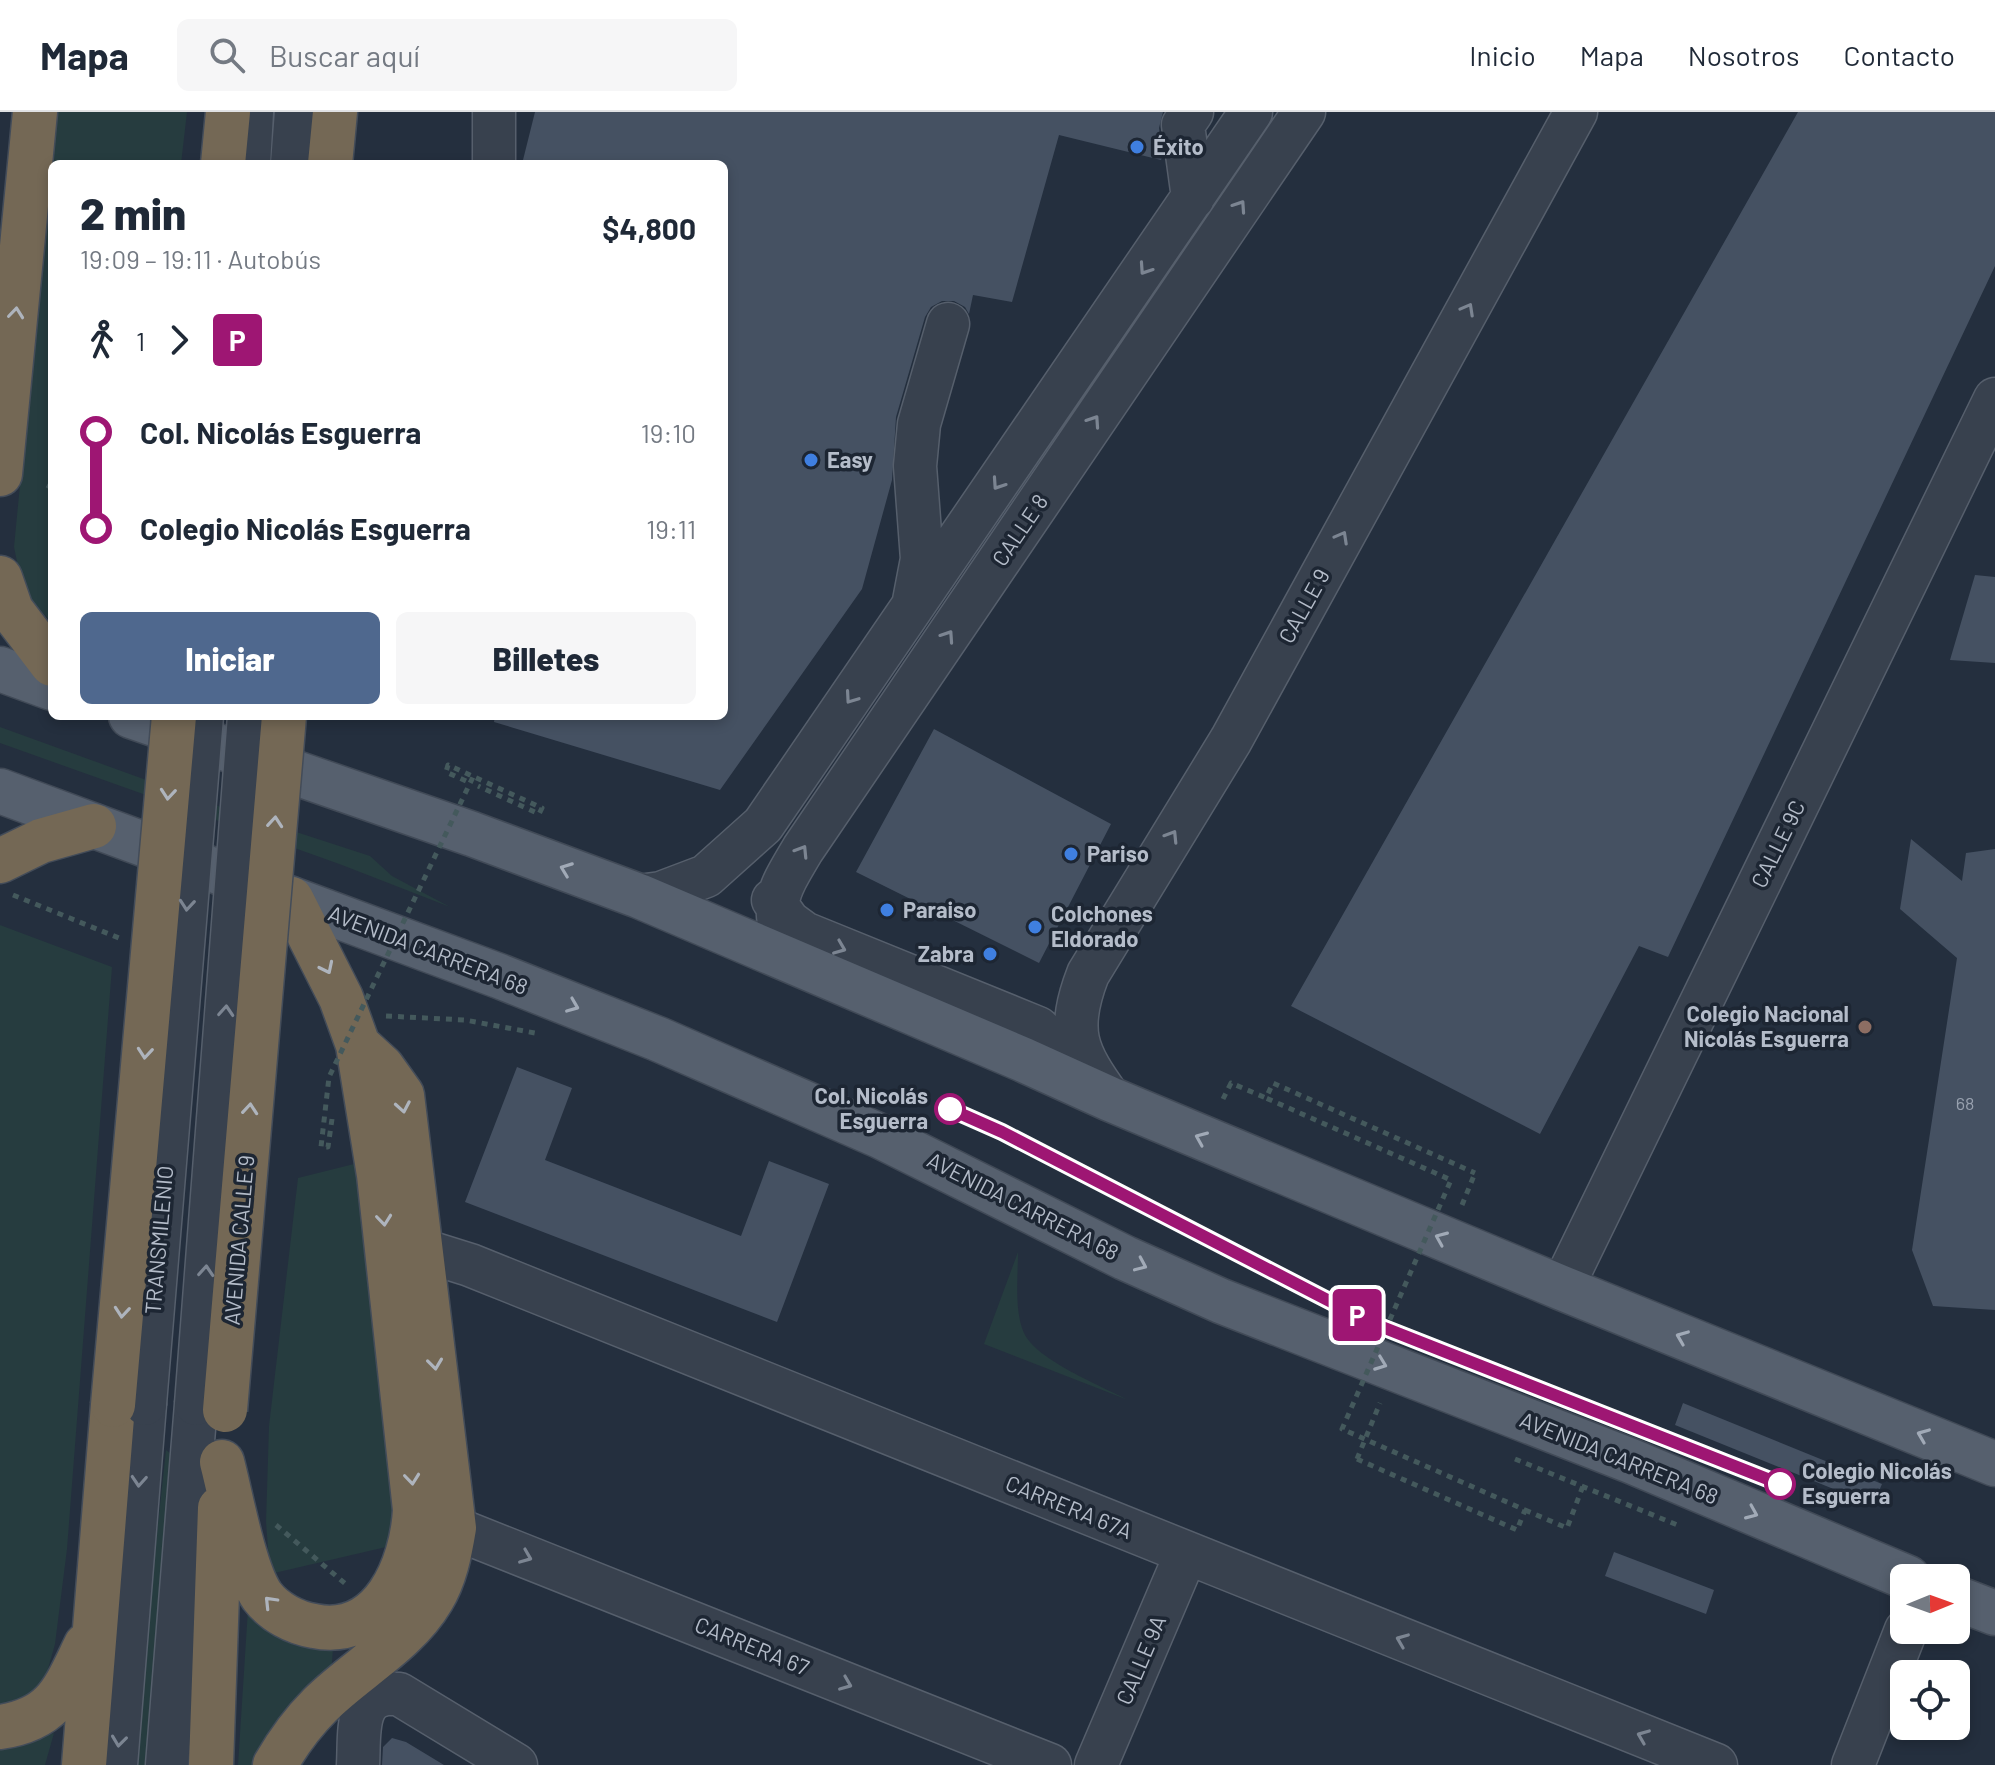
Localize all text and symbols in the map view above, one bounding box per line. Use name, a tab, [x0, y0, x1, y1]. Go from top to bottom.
search box	[177, 19, 737, 91]
text: Mapa	[40, 32, 129, 78]
icon: search	[205, 33, 249, 77]
text: Buscar aquí	[269, 37, 420, 73]
text: Inicio	[1469, 38, 1536, 72]
text: Mapa	[1580, 38, 1644, 72]
text: Nosotros	[1688, 38, 1800, 72]
text: Contacto	[1844, 38, 1955, 72]
place label: Éxito	[1153, 133, 1204, 159]
marker: Éxito	[1128, 138, 1146, 156]
text: 2 min	[80, 186, 186, 239]
one-way arrow	[1230, 200, 1245, 215]
text: $4,800	[602, 210, 696, 246]
text: 19:09 – 19:11 · Autobús	[80, 243, 321, 274]
one-way arrow	[1139, 261, 1154, 275]
one-way arrow	[1458, 303, 1473, 317]
one-way arrow	[7, 306, 24, 319]
icon: walk	[80, 318, 124, 362]
icon: forward	[157, 318, 201, 362]
text: P	[229, 323, 246, 357]
text: 1	[136, 325, 145, 356]
text: Col. Nicolás Esguerra	[140, 414, 421, 450]
one-way arrow	[1084, 415, 1099, 430]
text: 19:10	[641, 417, 696, 448]
place label: Easy	[827, 446, 873, 472]
marker: Easy	[802, 451, 820, 469]
one-way arrow	[993, 476, 1008, 490]
street label: CALLE 8	[986, 489, 1053, 570]
text: Colegio Nicolás Esguerra	[140, 510, 471, 546]
text: 19:11	[646, 513, 696, 544]
one-way arrow	[1333, 531, 1348, 545]
street label: CALLE 9	[1272, 564, 1334, 647]
button: Iniciar	[80, 612, 380, 704]
button: Billetes	[396, 612, 696, 704]
one-way arrow	[938, 630, 953, 645]
one-way arrow	[845, 690, 860, 704]
one-way arrow	[159, 788, 176, 801]
street label: CALLE 9C	[1745, 796, 1809, 892]
one-way arrow	[266, 815, 283, 828]
one-way arrow	[1163, 830, 1178, 845]
place label: Pariso	[1087, 840, 1149, 866]
one-way arrow	[792, 845, 808, 860]
marker: Pariso	[1062, 845, 1080, 863]
one-way arrow	[560, 862, 574, 879]
place label: Paraiso	[903, 896, 976, 922]
one-way arrow	[178, 899, 195, 912]
street label: AVENIDA CARRERA 68	[325, 899, 532, 999]
place label: Colchones Eldorado	[1051, 900, 1153, 951]
marker: Paraiso	[878, 901, 896, 919]
marker: Colchones Eldorado	[1026, 918, 1044, 936]
one-way arrow	[832, 938, 846, 955]
place label: Zabra	[918, 940, 974, 966]
marker: Zabra	[981, 945, 999, 963]
one-way arrow	[317, 960, 333, 975]
one-way arrow	[565, 996, 579, 1013]
place label: Colegio Nacional Nicolás Esguerra	[1684, 1000, 1849, 1051]
one-way arrow	[217, 1004, 234, 1017]
marker: Colegio Nacional Nicolás Esguerra	[1856, 1018, 1874, 1036]
one-way arrow	[136, 1047, 153, 1060]
place label: Col. Nicolás Esguerra	[814, 1082, 928, 1133]
house number: 68	[1956, 1092, 1974, 1114]
marker: Col. Nicolás Esguerra	[935, 1094, 965, 1124]
one-way arrow	[393, 1100, 410, 1113]
one-way arrow	[242, 1102, 259, 1115]
one-way arrow	[1195, 1131, 1210, 1147]
street label: AVENIDA CARRERA 68	[923, 1146, 1124, 1265]
street label: AVENIDA CALLE 9	[218, 1154, 258, 1326]
street label: TRANSMILENIO	[139, 1164, 177, 1315]
one-way arrow	[375, 1214, 392, 1227]
one-way arrow	[1435, 1231, 1449, 1248]
one-way arrow	[1133, 1255, 1147, 1271]
one-way arrow	[197, 1264, 214, 1277]
line badge: P	[1331, 1289, 1383, 1341]
text: P	[1349, 1298, 1365, 1332]
one-way arrow	[113, 1306, 130, 1319]
one-way arrow	[1676, 1330, 1690, 1347]
one-way arrow	[1373, 1354, 1387, 1371]
one-way arrow	[426, 1358, 443, 1371]
street label: AVENIDA CARRERA 68	[1516, 1405, 1722, 1509]
one-way arrow	[1917, 1428, 1931, 1444]
place label: Colegio Nicolás Esguerra	[1802, 1457, 1952, 1508]
street label: CARRERA 67A	[1002, 1469, 1136, 1543]
marker: Colegio Nicolás Esguerra	[1765, 1469, 1795, 1499]
one-way arrow	[403, 1472, 420, 1485]
one-way arrow	[131, 1475, 148, 1488]
one-way arrow	[1744, 1503, 1759, 1519]
one-way arrow	[518, 1547, 532, 1564]
north arrow	[1890, 1564, 1970, 1644]
map controls	[1890, 1564, 1970, 1740]
one-way arrow	[264, 1597, 279, 1611]
street label: CARRERA 67	[692, 1610, 813, 1680]
street label: CALLE 9A	[1110, 1611, 1170, 1708]
one-way arrow	[1396, 1633, 1410, 1650]
button: locate	[1890, 1660, 1970, 1740]
one-way arrow	[838, 1674, 852, 1691]
one-way arrow	[1637, 1729, 1651, 1746]
one-way arrow	[110, 1734, 127, 1747]

